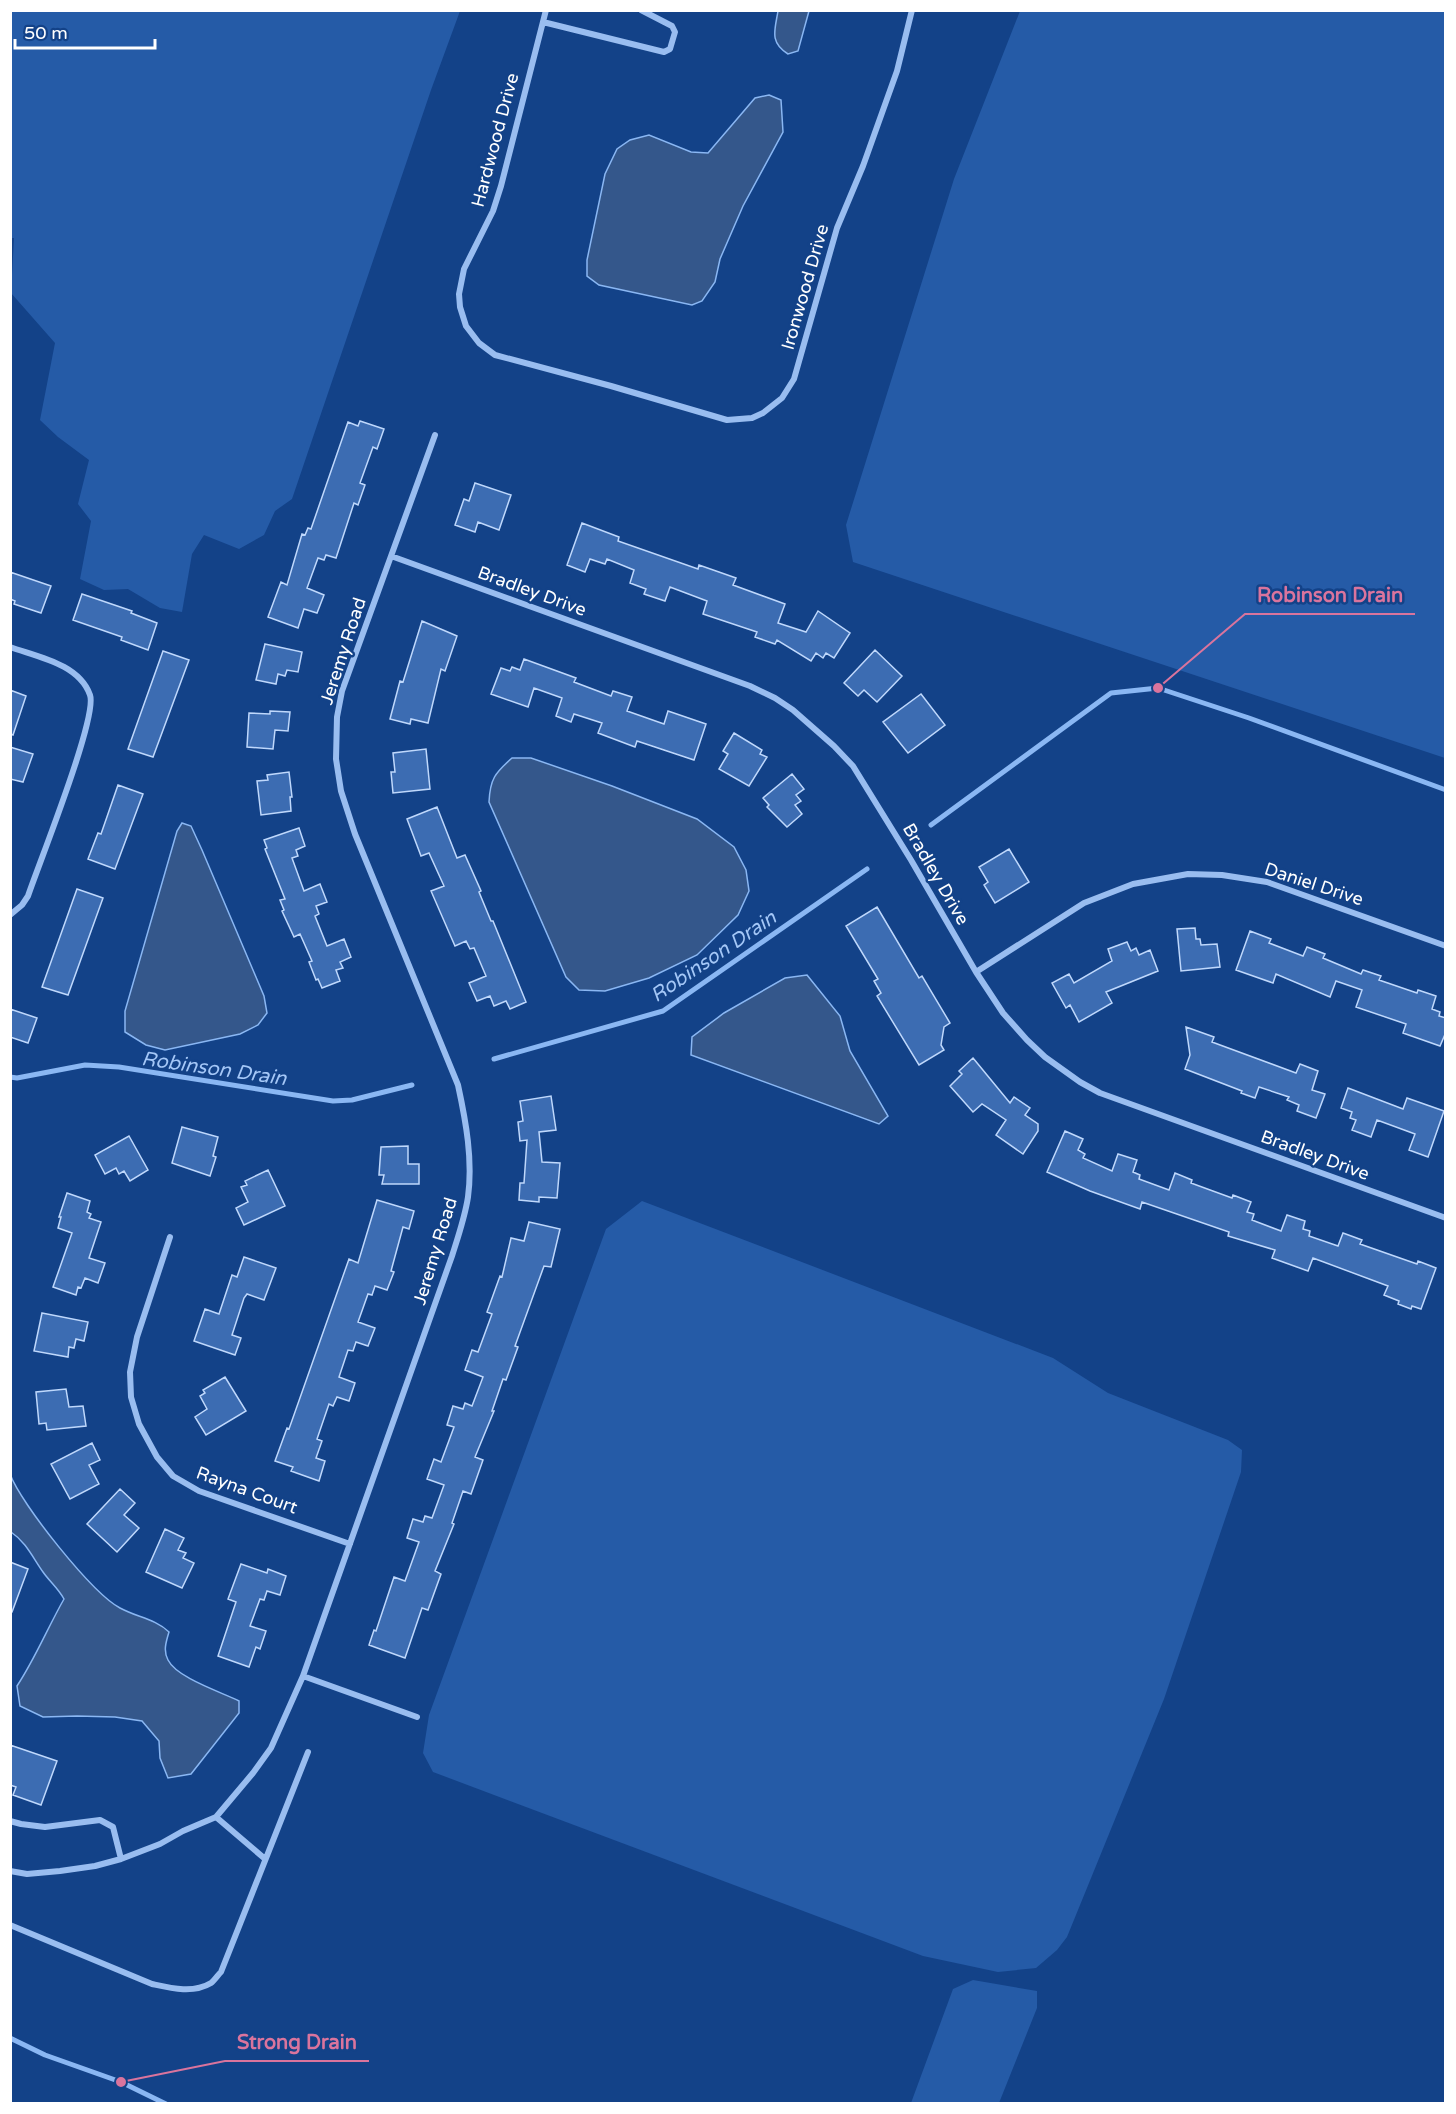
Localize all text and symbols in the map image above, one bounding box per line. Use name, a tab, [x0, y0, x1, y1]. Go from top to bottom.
scale bar	[15, 12, 154, 50]
text: 50 m	[24, 22, 68, 44]
street label: Hardwood Drive	[467, 70, 523, 210]
street label: Ironwood Drive	[777, 222, 833, 352]
street label: Bradley Drive	[475, 561, 589, 621]
callout: Robinson Drain	[1245, 576, 1415, 614]
text: Robinson Drain	[1257, 584, 1403, 608]
street label: Jeremy Road	[315, 595, 371, 707]
street label: Bradley Drive	[898, 819, 974, 929]
street label: Daniel Drive	[1262, 858, 1366, 910]
water label: Robinson Drain	[646, 906, 782, 1008]
water label: Robinson Drain	[140, 1047, 289, 1091]
street label: Bradley Drive	[1258, 1125, 1372, 1185]
street label: Jeremy Road	[408, 1195, 462, 1307]
street label: Rayna Court	[193, 1462, 301, 1519]
callout: Strong Drain	[225, 2023, 369, 2061]
text: Strong Drain	[237, 2031, 357, 2055]

